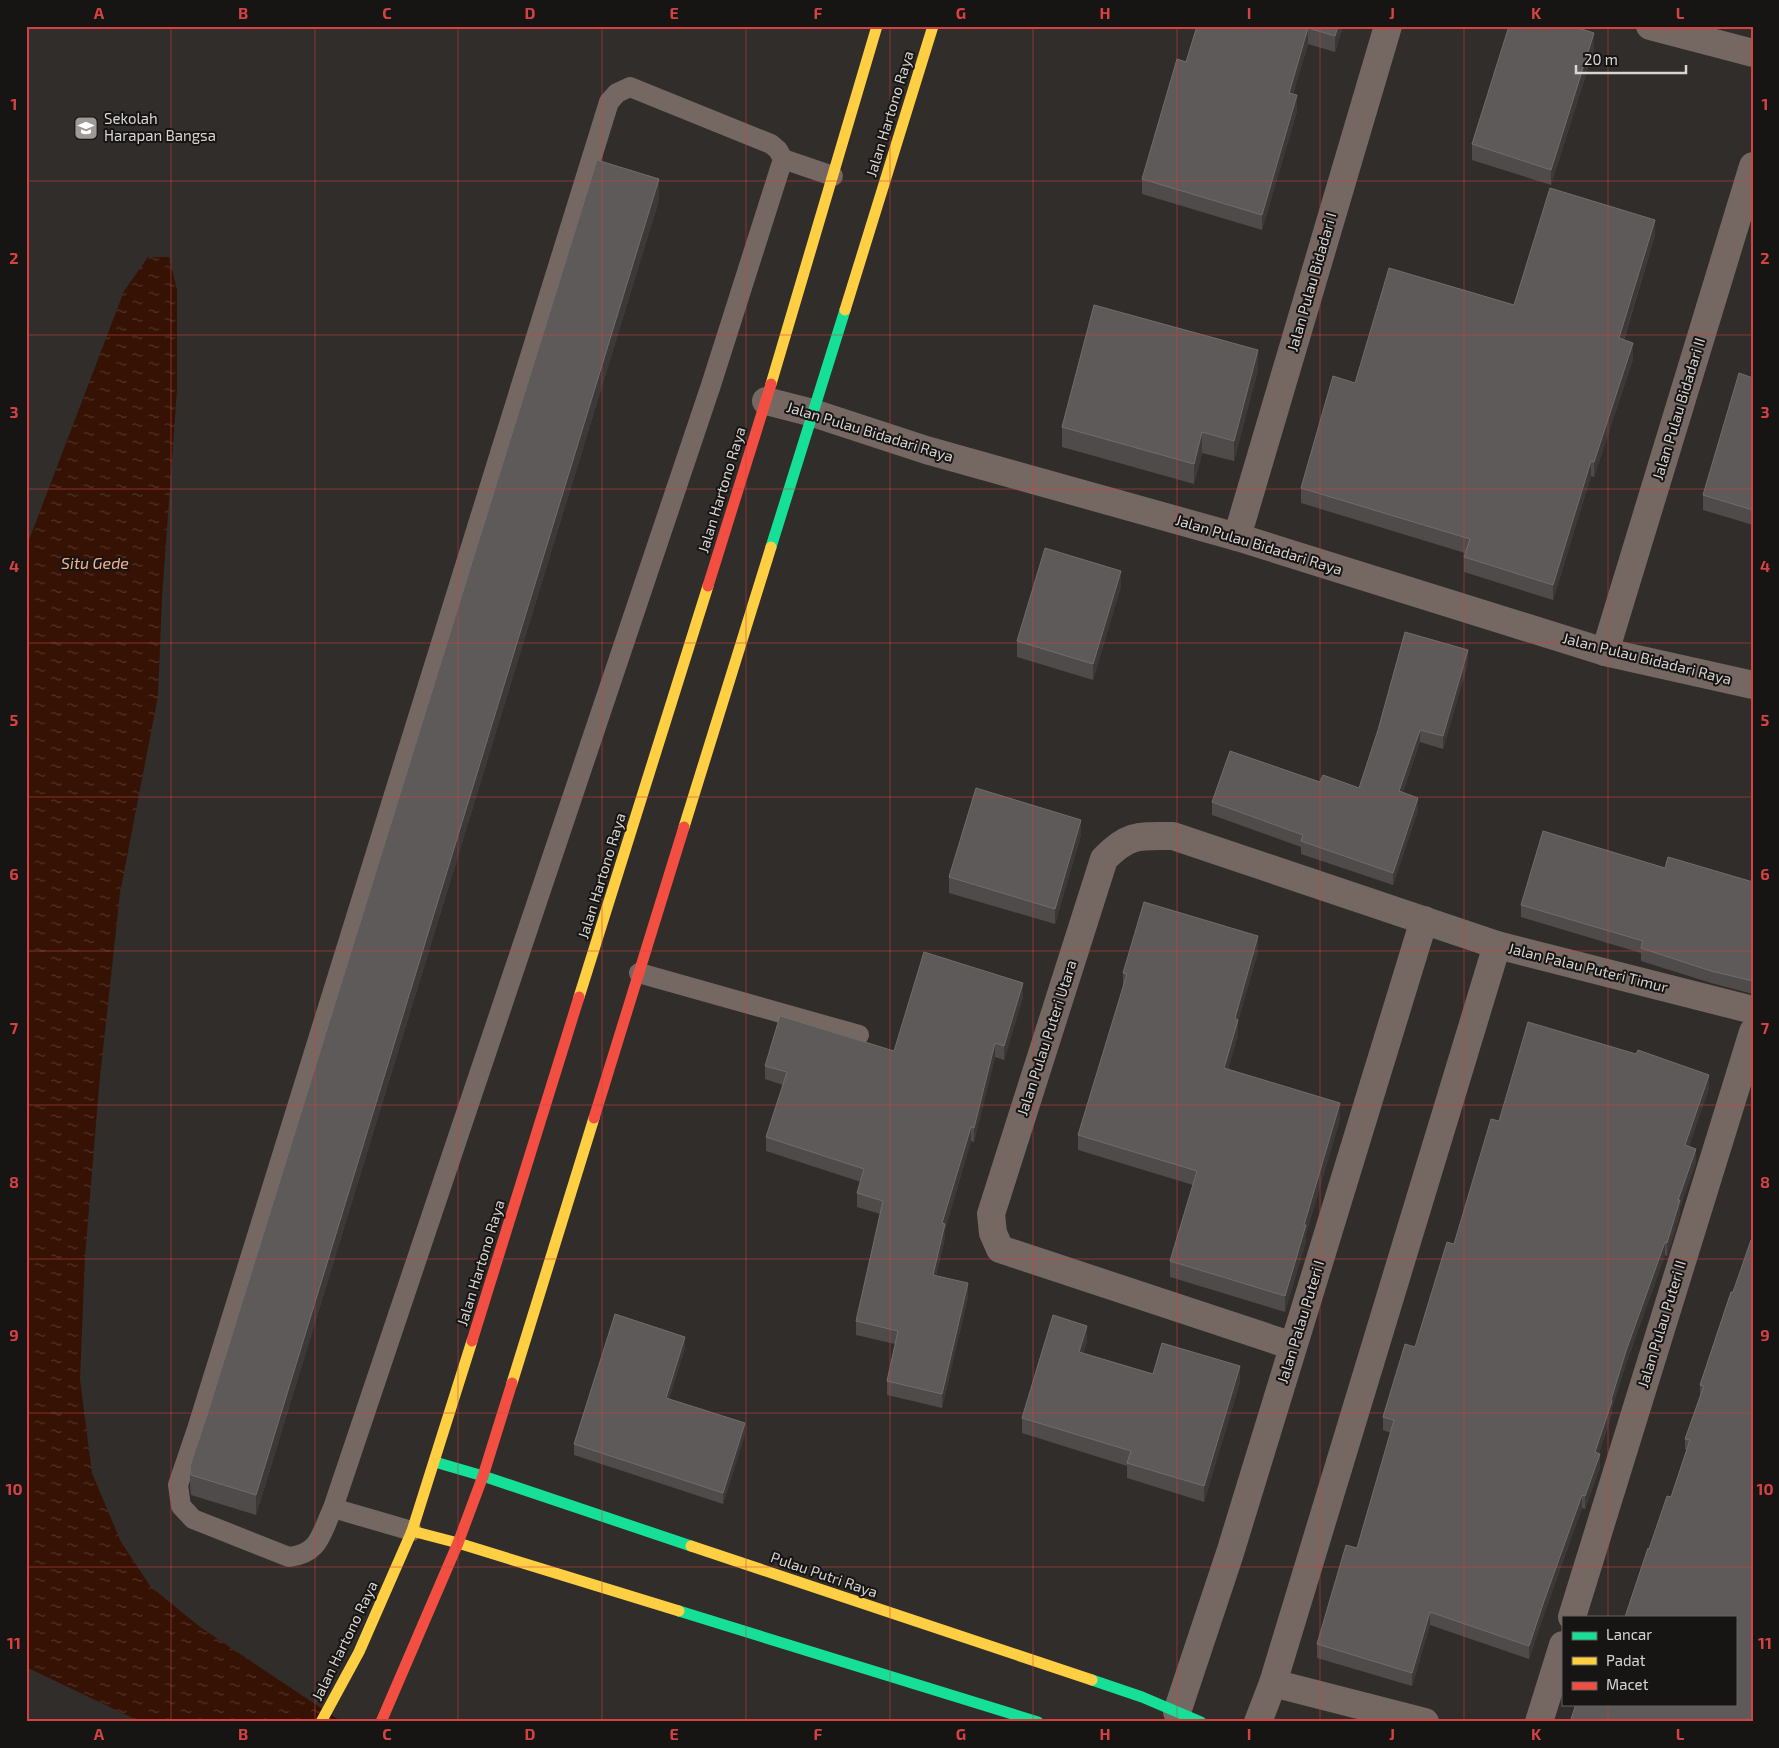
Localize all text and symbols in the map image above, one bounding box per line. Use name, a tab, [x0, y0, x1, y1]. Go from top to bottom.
text: A	[94, 3, 105, 22]
text: B	[238, 3, 248, 22]
text: C	[382, 3, 392, 22]
text: D	[525, 3, 536, 22]
text: E	[669, 3, 679, 22]
text: F	[814, 3, 823, 22]
text: G	[956, 3, 966, 22]
text: H	[1099, 3, 1111, 22]
text: I	[1247, 3, 1251, 22]
text: J	[1389, 3, 1395, 22]
text: K	[1531, 3, 1542, 22]
text: L	[1676, 3, 1685, 22]
scale bar	[1576, 42, 1686, 74]
street label: Jalan Hartono Raya	[861, 49, 917, 179]
text: 20 m	[1584, 50, 1618, 68]
text: 1	[11, 94, 17, 113]
text: 1	[1762, 94, 1768, 113]
place label: Sekolah Harapan Bangsa	[104, 109, 216, 144]
school or university icon: Sekolah Harapan Bangsa	[73, 115, 99, 141]
street label: Jalan Pulau Bidadari I	[1283, 210, 1340, 353]
text: 2	[9, 248, 19, 267]
text: 2	[1760, 248, 1770, 267]
street label: Jalan Pulau Bidadari II	[1648, 335, 1708, 482]
street label: Jalan Pulau Bidadari Raya	[785, 397, 956, 465]
text: 3	[9, 402, 19, 421]
text: 3	[1760, 402, 1770, 421]
street label: Jalan Hartono Raya	[693, 425, 749, 555]
street label: Jalan Pulau Bidadari Raya	[1174, 510, 1345, 578]
water label: Situ Gede	[61, 553, 129, 572]
text: 4	[9, 556, 19, 575]
text: 4	[1760, 556, 1770, 575]
street label: Jalan Pulau Bidadari Raya	[1561, 628, 1734, 688]
text: 5	[10, 710, 19, 729]
text: 5	[1761, 710, 1770, 729]
street label: Jalan Hartono Raya	[573, 811, 629, 941]
text: 6	[9, 864, 19, 883]
text: 6	[1760, 864, 1770, 883]
street label: Jalan Palau Puteri Timur	[1507, 938, 1670, 996]
street label: Jalan Pulau Puteri Utara	[1012, 958, 1080, 1118]
text: 7	[10, 1018, 19, 1037]
text: 7	[1761, 1018, 1770, 1037]
text: 8	[9, 1172, 19, 1191]
text: 8	[1760, 1172, 1770, 1191]
street label: Jalan Hartono Raya	[452, 1198, 508, 1328]
street label: Jalan Palau Puteri I	[1273, 1258, 1327, 1385]
street label: Jalan Pulau Puteri II	[1633, 1258, 1689, 1390]
text: 9	[9, 1325, 19, 1344]
text: 9	[1760, 1325, 1770, 1344]
text: 10	[5, 1479, 23, 1498]
text: 10	[1756, 1479, 1774, 1498]
street label: Pulau Putri Raya	[769, 1547, 880, 1601]
street label: Jalan Hartono Raya	[307, 1578, 381, 1703]
legend	[1562, 1616, 1736, 1706]
text: Lancar	[1606, 1625, 1652, 1643]
text: 11	[7, 1633, 21, 1652]
text: 11	[1758, 1633, 1772, 1652]
text: Padat	[1606, 1651, 1646, 1669]
text: Macet	[1606, 1675, 1649, 1693]
text: A	[94, 1724, 105, 1743]
text: B	[238, 1724, 248, 1743]
text: C	[382, 1724, 392, 1743]
text: D	[525, 1724, 536, 1743]
text: E	[669, 1724, 679, 1743]
text: F	[814, 1724, 823, 1743]
text: G	[956, 1724, 966, 1743]
text: H	[1099, 1724, 1111, 1743]
text: I	[1247, 1724, 1251, 1743]
text: J	[1389, 1724, 1395, 1743]
text: K	[1531, 1724, 1542, 1743]
text: L	[1676, 1724, 1685, 1743]

